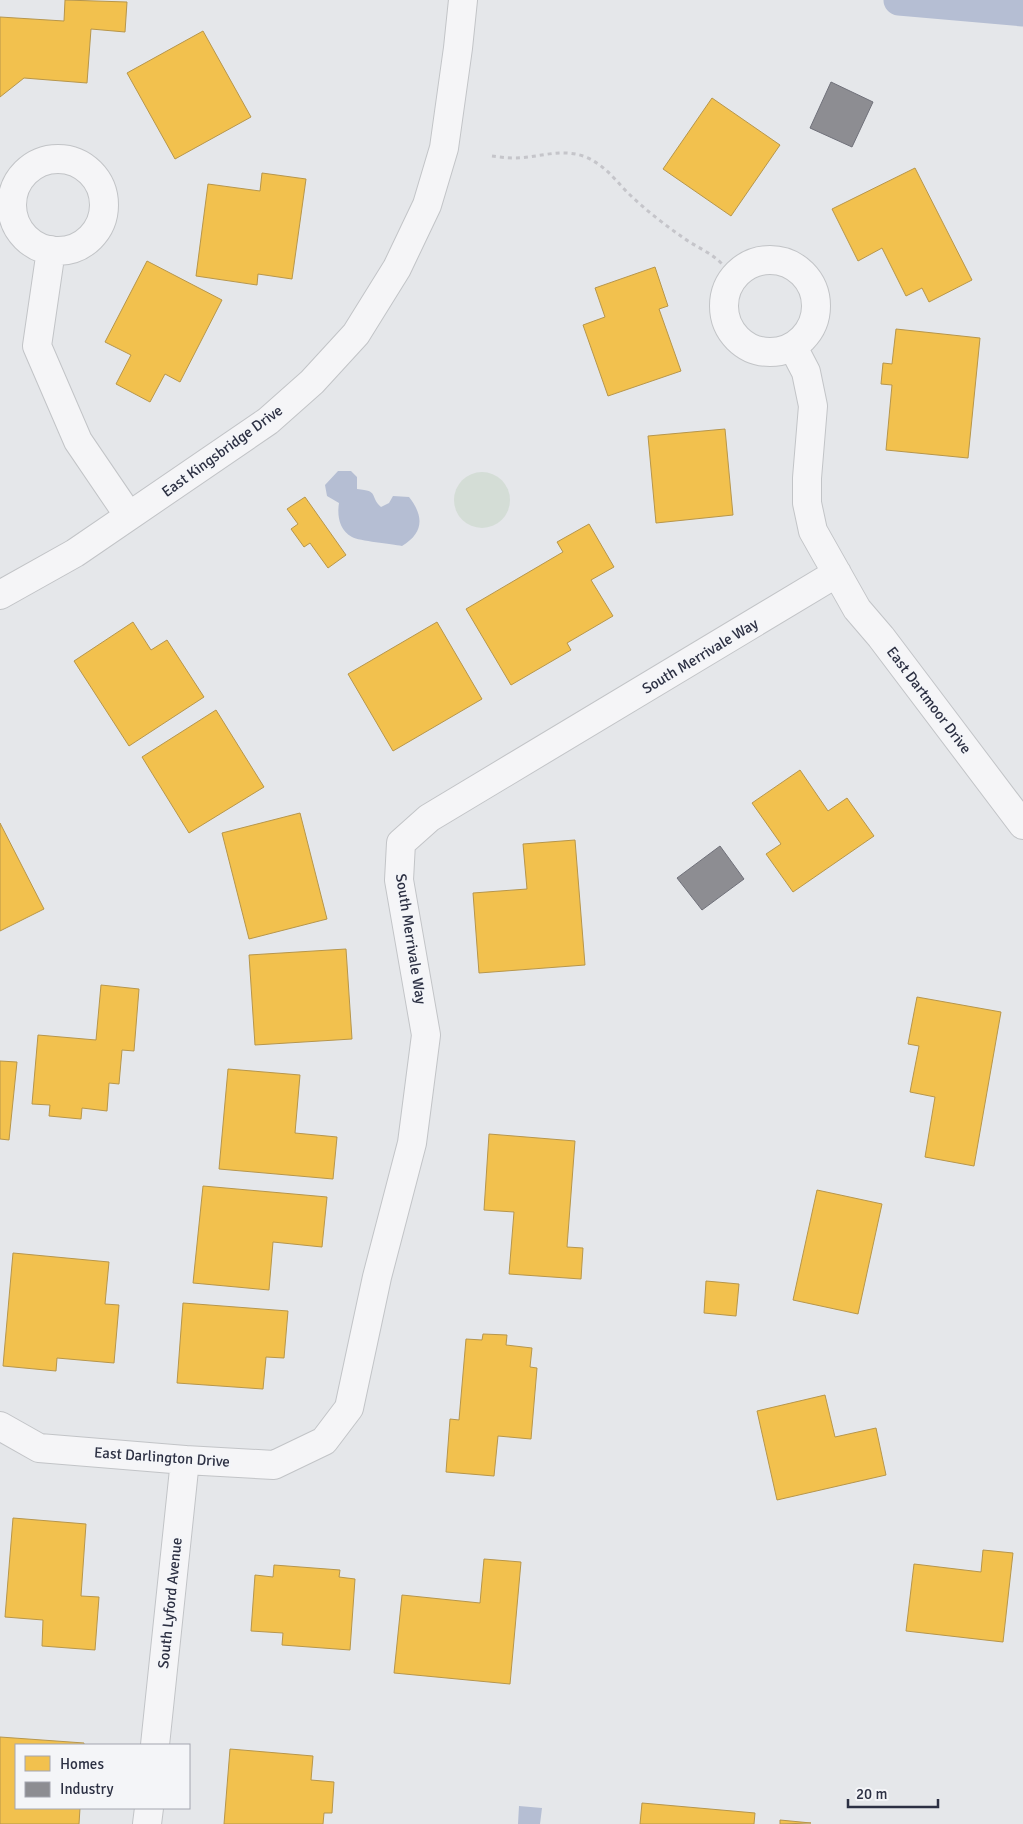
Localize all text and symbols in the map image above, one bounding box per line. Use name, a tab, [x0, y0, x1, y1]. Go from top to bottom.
street label: East Kingsbridge Drive	[158, 401, 286, 501]
street label: South Merrivale Way	[639, 614, 761, 698]
street label: East Dartmoor Drive	[883, 643, 975, 757]
street label: South Merrivale Way	[392, 872, 430, 1006]
street label: East Darlington Drive	[93, 1443, 231, 1471]
street label: South Lyford Avenue	[154, 1537, 186, 1669]
legend	[15, 1744, 190, 1809]
text: Homes	[60, 1755, 104, 1773]
scale bar	[848, 1776, 938, 1808]
text: Industry	[60, 1780, 113, 1798]
text: 20 m	[856, 1785, 887, 1803]

